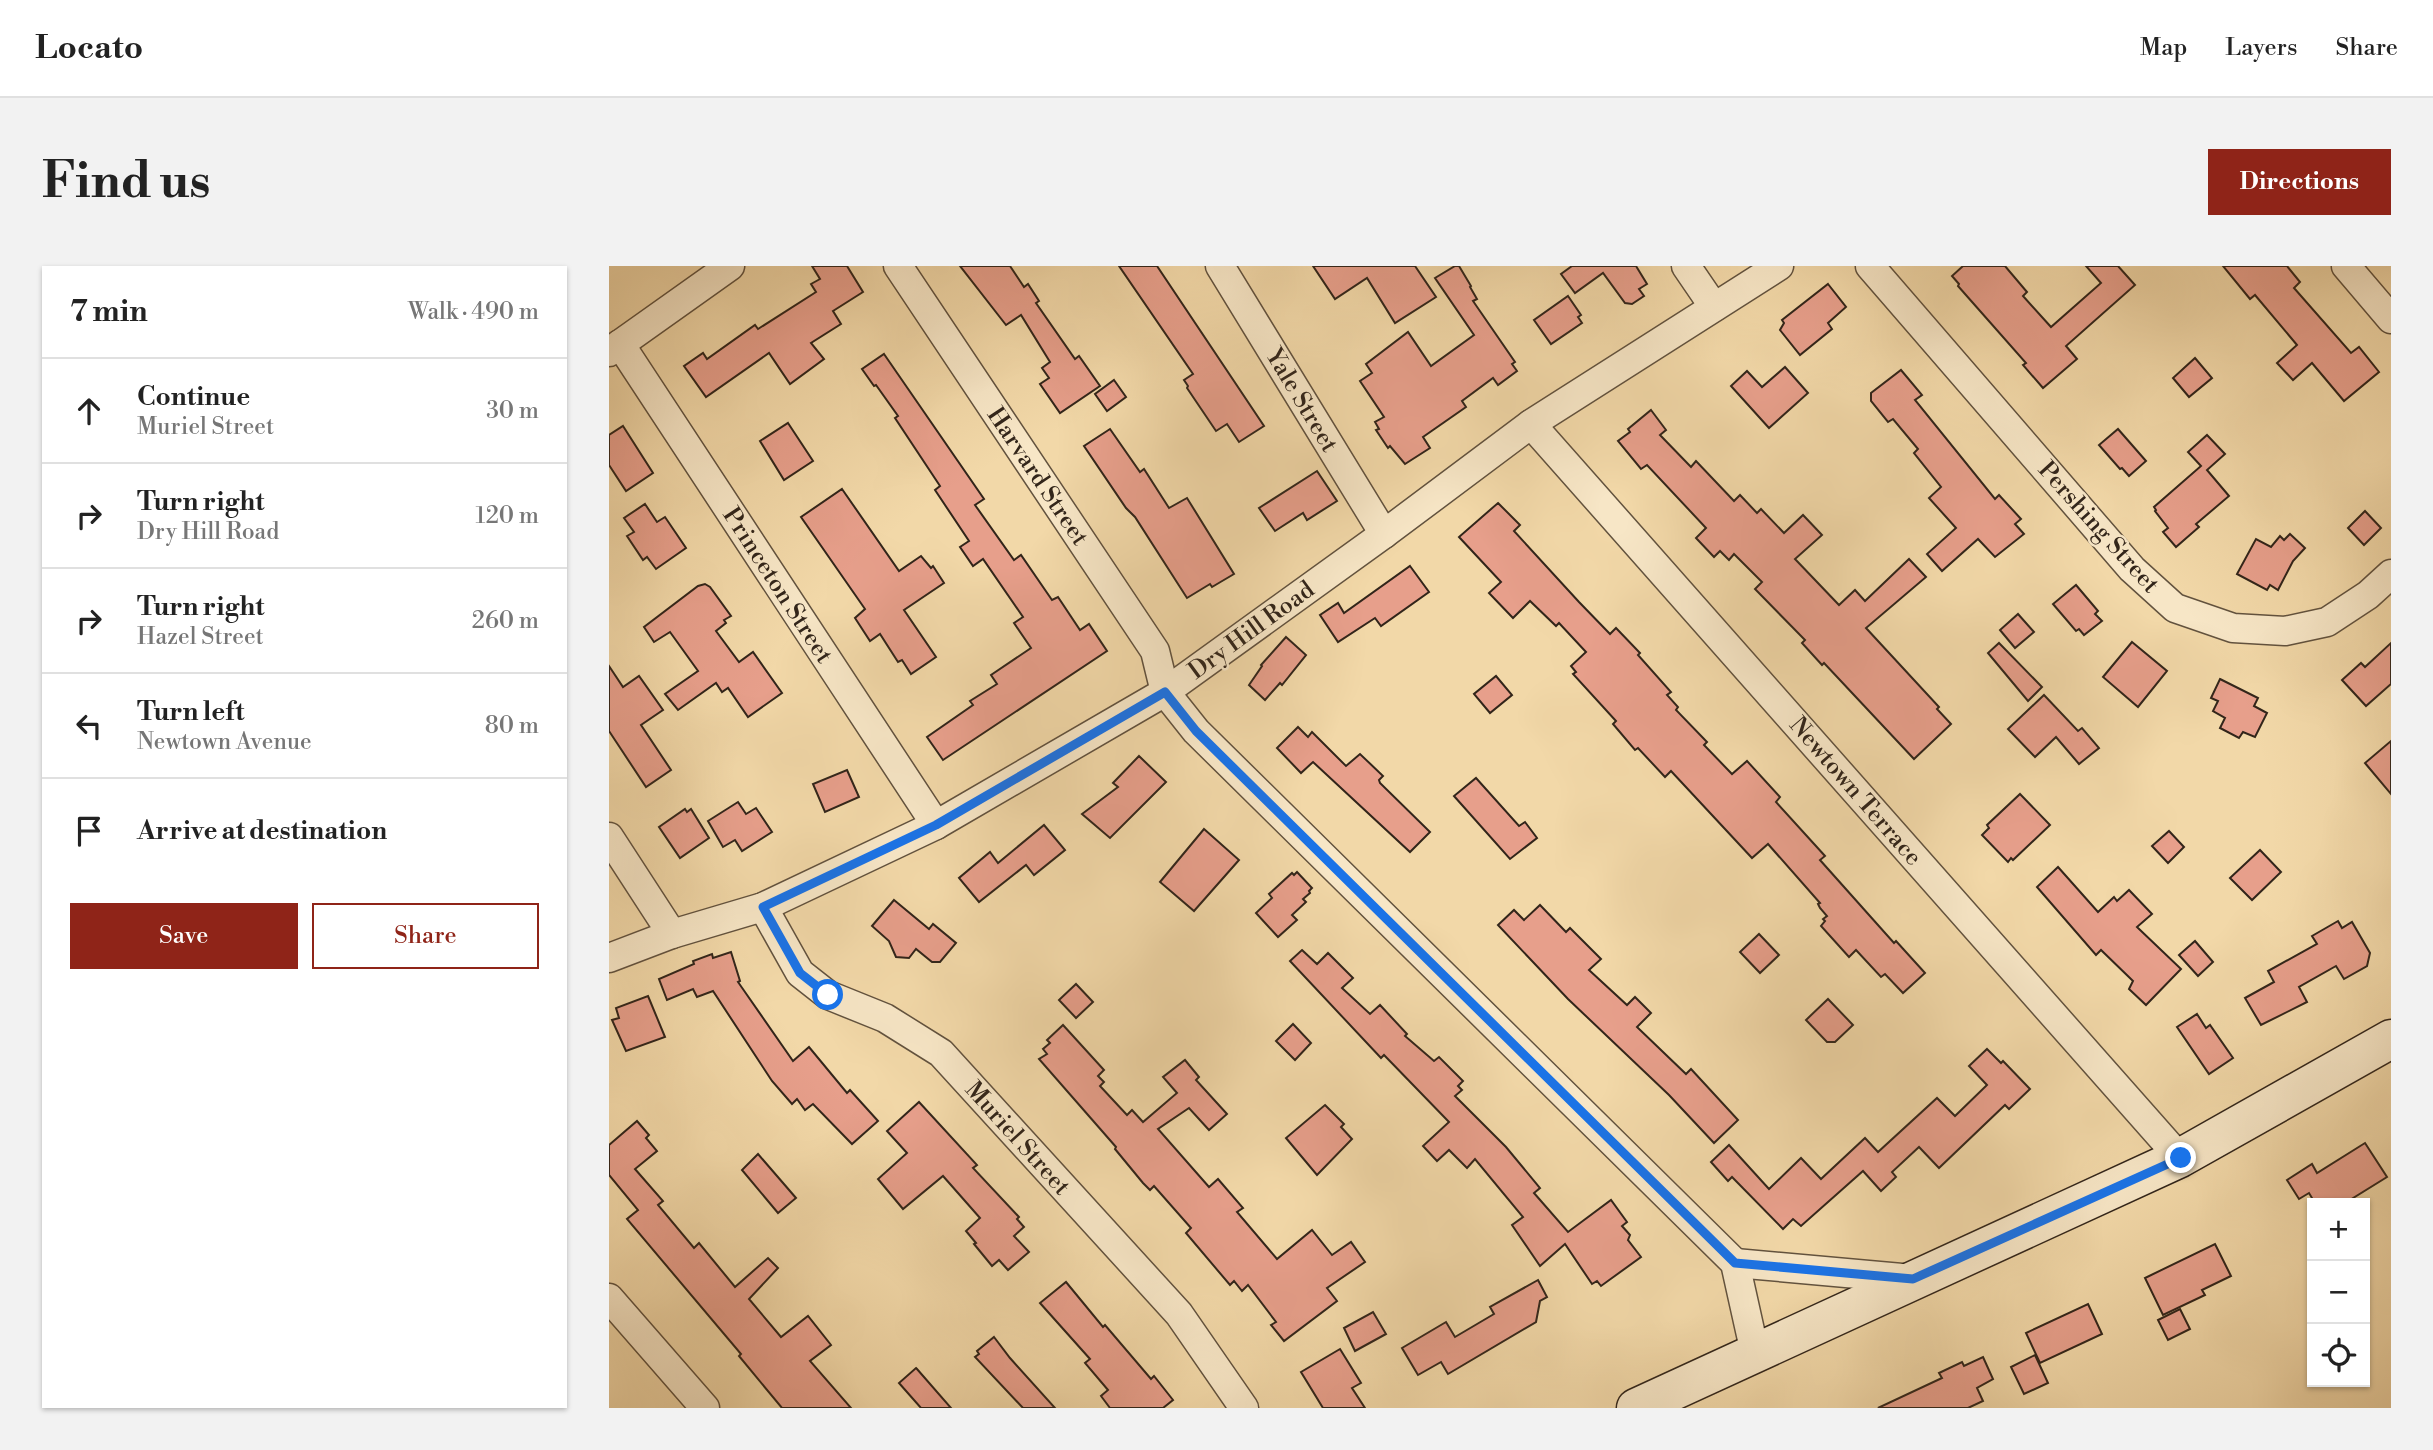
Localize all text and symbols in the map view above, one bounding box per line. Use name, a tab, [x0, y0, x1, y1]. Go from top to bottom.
text: Locato	[35, 28, 143, 69]
text: Map	[2140, 33, 2187, 63]
text: Layers	[2225, 33, 2297, 63]
text: Share	[2335, 33, 2398, 63]
button: Directions	[2208, 149, 2391, 215]
text: Find us	[42, 152, 211, 213]
text: 7 min	[70, 293, 148, 331]
text: Walk · 490 m	[408, 298, 539, 326]
street label: Yale Street	[1257, 341, 1344, 458]
text: Continue	[137, 381, 250, 413]
icon: ahead	[70, 392, 108, 430]
text: 30 m	[486, 397, 539, 425]
street label: Harvard Street	[980, 402, 1095, 552]
text: Muriel Street	[137, 413, 274, 441]
street label: Pershing Street	[2031, 456, 2166, 600]
text: Turn right	[137, 486, 265, 518]
icon: right	[70, 497, 108, 535]
text: 120 m	[475, 502, 539, 530]
street label: Princeton Street	[716, 502, 839, 670]
text: Dry Hill Road	[137, 518, 279, 546]
street label: Dry Hill Road	[1183, 575, 1321, 687]
text: Turn right	[137, 591, 265, 623]
icon: right	[70, 602, 108, 640]
text: 260 m	[472, 607, 539, 635]
text: Hazel Street	[137, 623, 264, 651]
text: Turn left	[137, 696, 245, 728]
icon: left	[70, 707, 108, 745]
street label: Newtown Terrace	[1782, 711, 1928, 872]
text: 80 m	[485, 712, 539, 740]
text: Newtown Avenue	[137, 728, 312, 756]
icon: arrive	[70, 812, 108, 850]
text: Arrive at destination	[137, 815, 387, 847]
button: Save	[70, 903, 298, 969]
button: Share	[312, 903, 539, 969]
route start	[812, 979, 843, 1010]
street label: Muriel Street	[958, 1075, 1077, 1202]
route end	[2165, 1142, 2196, 1173]
map controls	[2307, 1198, 2370, 1387]
button: +	[2307, 1198, 2370, 1261]
button: −	[2307, 1261, 2370, 1324]
button: locate	[2307, 1324, 2370, 1387]

